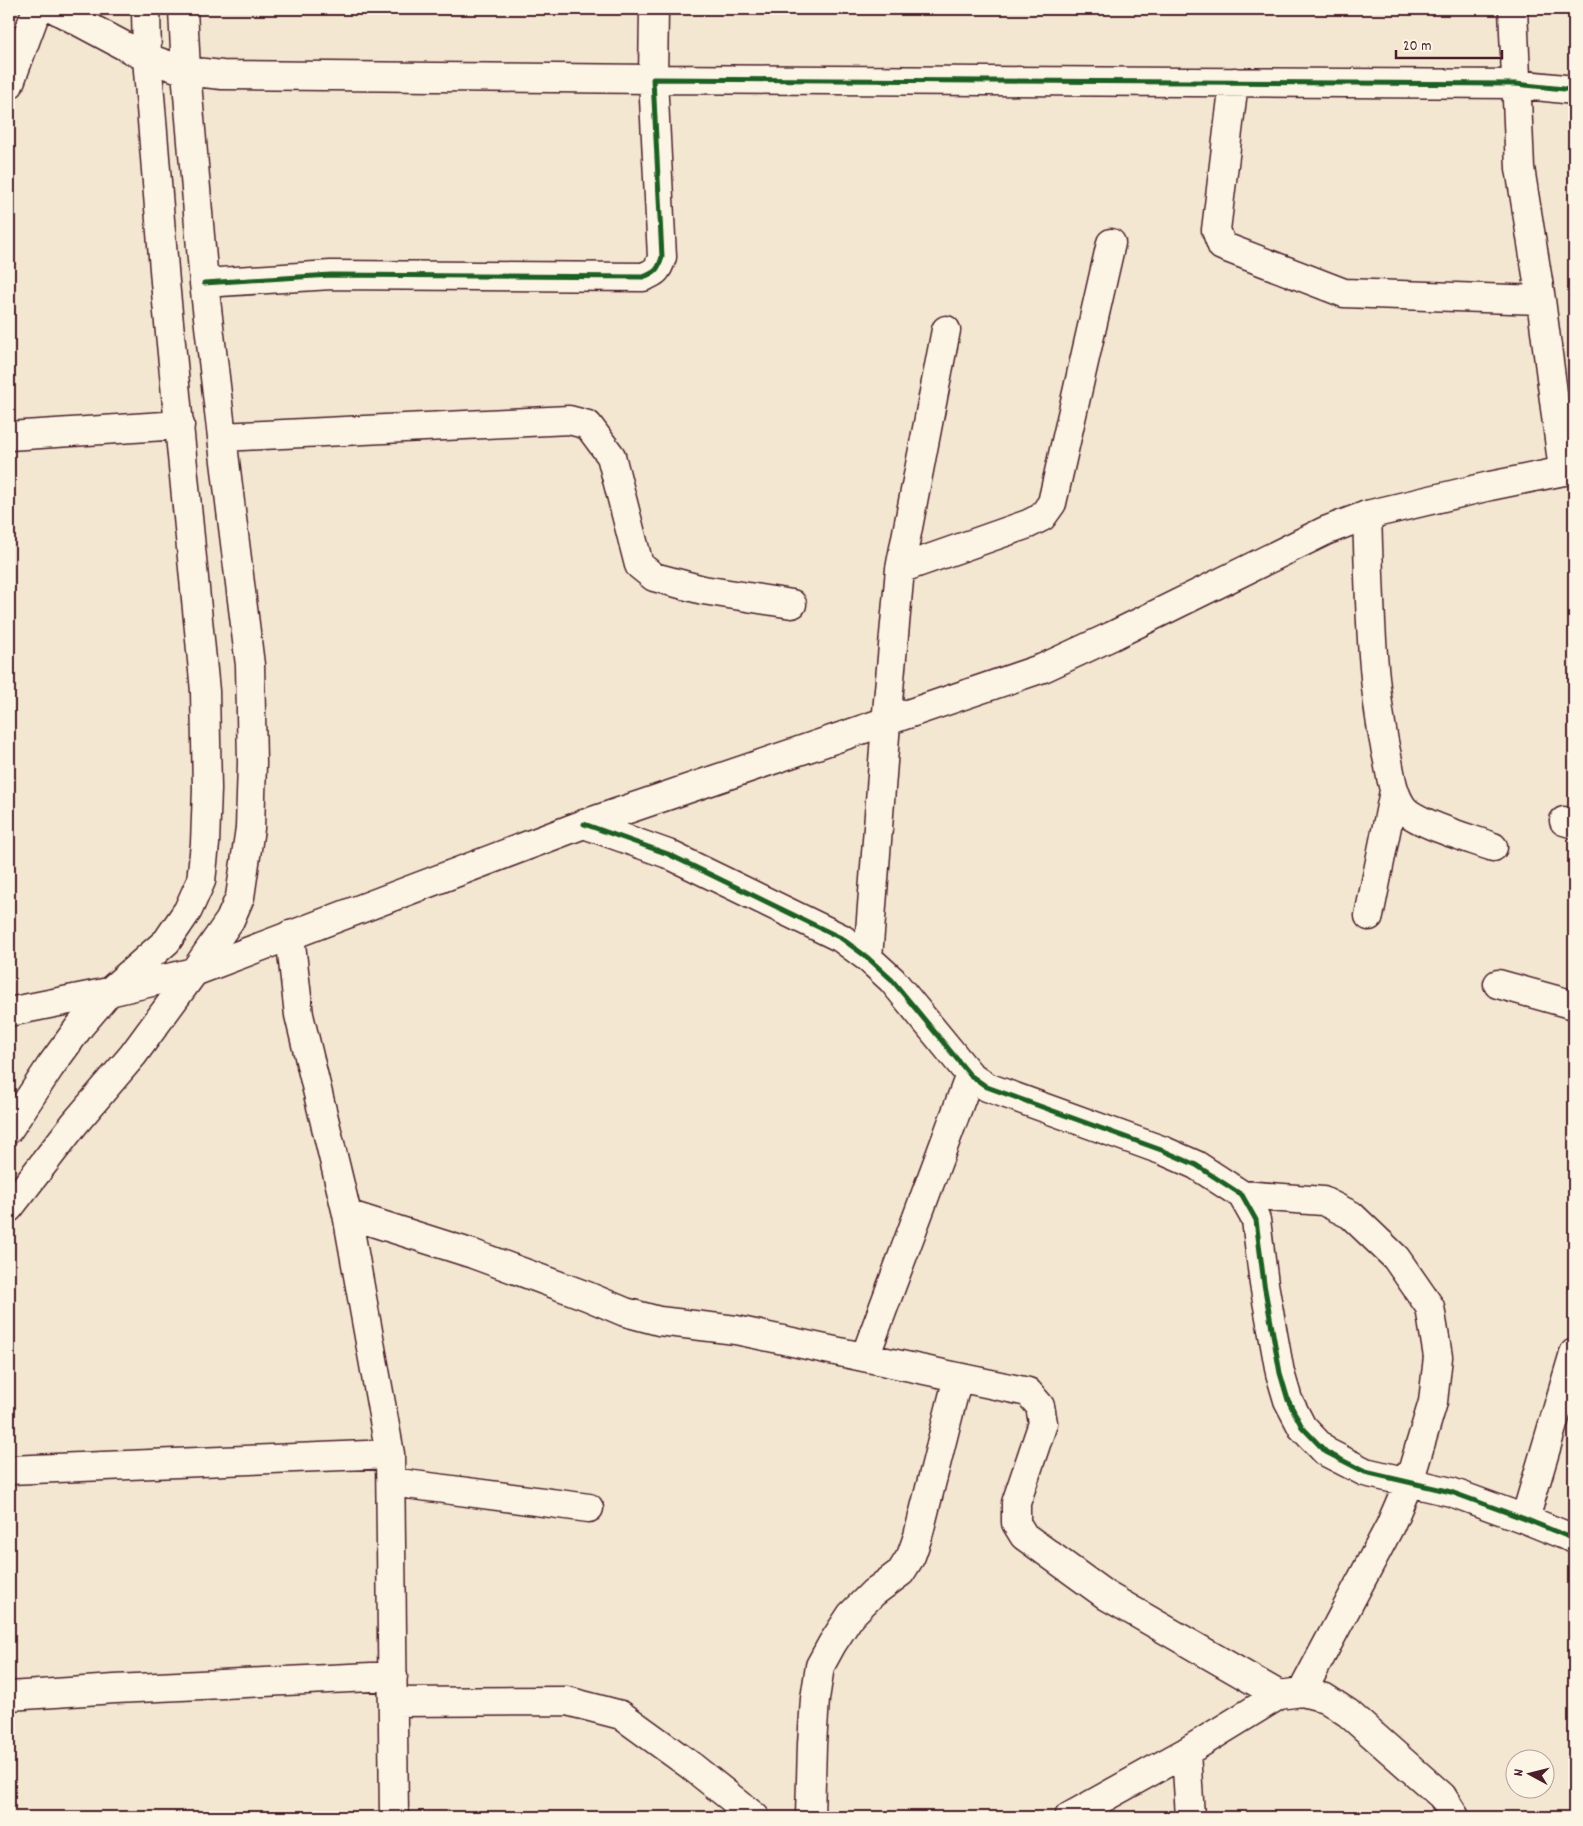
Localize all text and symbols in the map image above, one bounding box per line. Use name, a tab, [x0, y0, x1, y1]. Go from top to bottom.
scale bar	[1396, 28, 1502, 60]
text: 20 m	[1403, 36, 1431, 58]
north arrow	[1506, 1748, 1556, 1798]
text: N	[1509, 1768, 1529, 1777]

